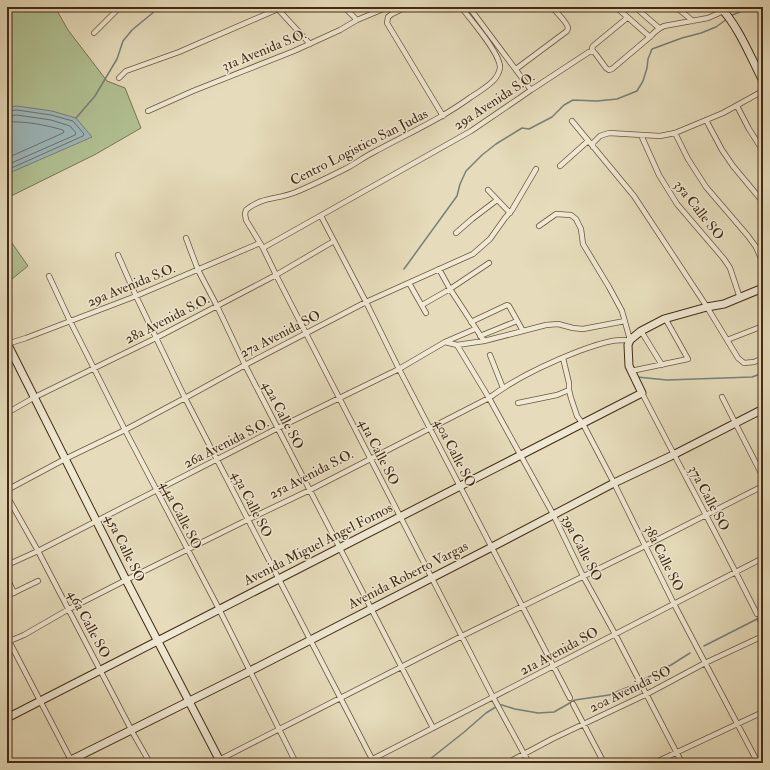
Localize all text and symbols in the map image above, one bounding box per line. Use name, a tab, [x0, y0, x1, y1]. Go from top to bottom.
street label: 31a Avenida S.O.	[219, 25, 309, 75]
street label: 29a Avenida S.O.	[450, 68, 538, 134]
street label: Centro Logistico San Judas	[287, 105, 431, 189]
street label: 35a Calle SO	[670, 177, 728, 243]
street label: 29a Avenida S.O.	[85, 260, 178, 310]
street label: 28a Avenida S.O.	[122, 290, 212, 348]
street label: 27a Avenida SO	[237, 306, 323, 362]
street label: 42a Calle SO	[259, 378, 307, 452]
street label: 26a Avenida S.O.	[181, 414, 272, 472]
street label: 41a Calle SO	[355, 416, 403, 488]
street label: 40a Calle SO	[431, 416, 479, 490]
street label: 25a Avenida S.O.	[266, 445, 356, 503]
street label: 37a Calle SO	[685, 462, 733, 534]
street label: 43a Calle SO	[228, 468, 276, 540]
street label: 44a Calle SO	[156, 478, 206, 552]
street label: Avenida Miguel Angel Fornos	[240, 499, 396, 590]
street label: 45a Calle SO	[101, 511, 149, 585]
street label: 39a Calle SO	[558, 512, 606, 584]
street label: 38a Calle SO	[641, 522, 687, 594]
street label: Avenida Roberto Vargas	[344, 537, 471, 613]
street label: 46a Calle SO	[64, 587, 114, 661]
street label: 21a Avenida SO	[517, 623, 601, 679]
street label: 20a Avenida SO	[586, 662, 674, 716]

